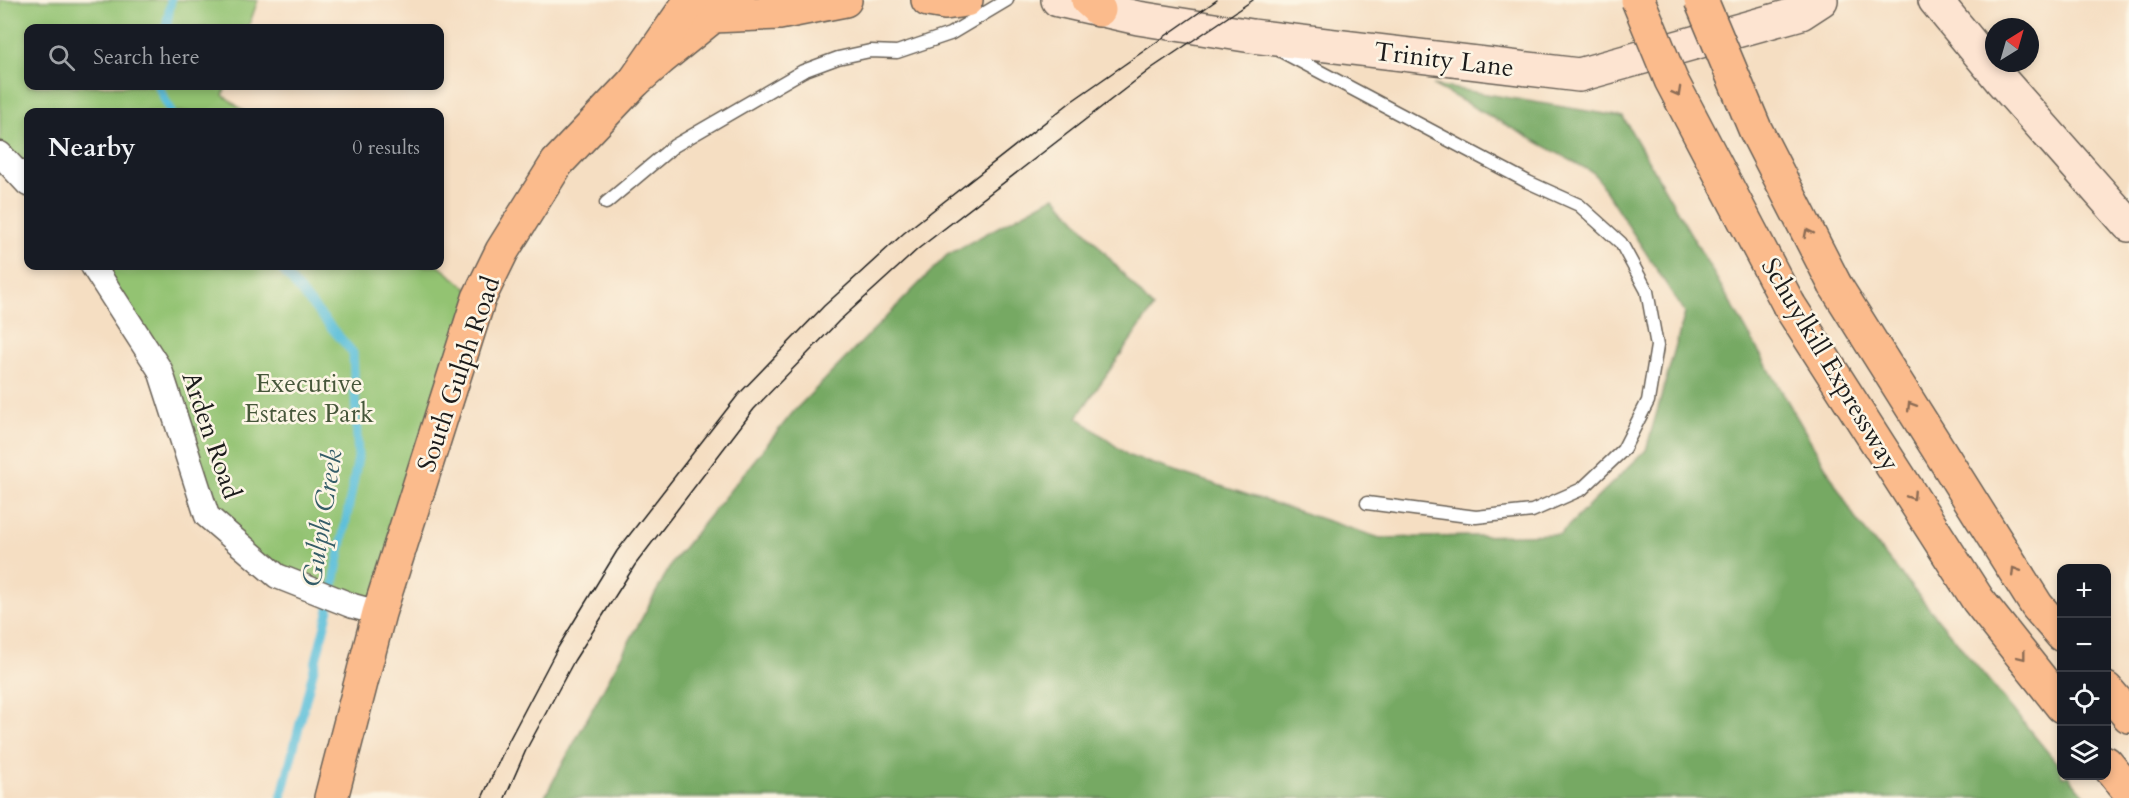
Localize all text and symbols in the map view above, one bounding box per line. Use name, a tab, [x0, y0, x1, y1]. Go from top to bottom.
north arrow	[1985, 18, 2039, 72]
search box	[24, 24, 444, 90]
street label: Trinity Lane	[1372, 34, 1516, 85]
icon: search	[45, 41, 78, 74]
text: Search here	[93, 42, 200, 72]
one-way arrow	[1670, 86, 1681, 97]
text: Nearby	[48, 130, 136, 165]
text: 0 results	[352, 134, 420, 161]
one-way arrow	[1804, 228, 1815, 239]
street label: Schuylkill Expressway	[1753, 251, 1908, 477]
street label: South Gulph Road	[409, 272, 508, 477]
park label: Executive Estates Park	[244, 366, 374, 431]
street label: Arden Road	[173, 367, 250, 504]
one-way arrow	[1907, 402, 1919, 412]
water label: Gulph Creek	[293, 446, 352, 589]
one-way arrow	[1904, 490, 1916, 500]
map controls	[2057, 564, 2111, 780]
button: +	[2057, 564, 2111, 618]
one-way arrow	[2011, 567, 2022, 578]
button: −	[2057, 618, 2111, 672]
one-way arrow	[2015, 650, 2026, 661]
button: locate	[2057, 672, 2111, 726]
button: layers	[2057, 726, 2111, 780]

